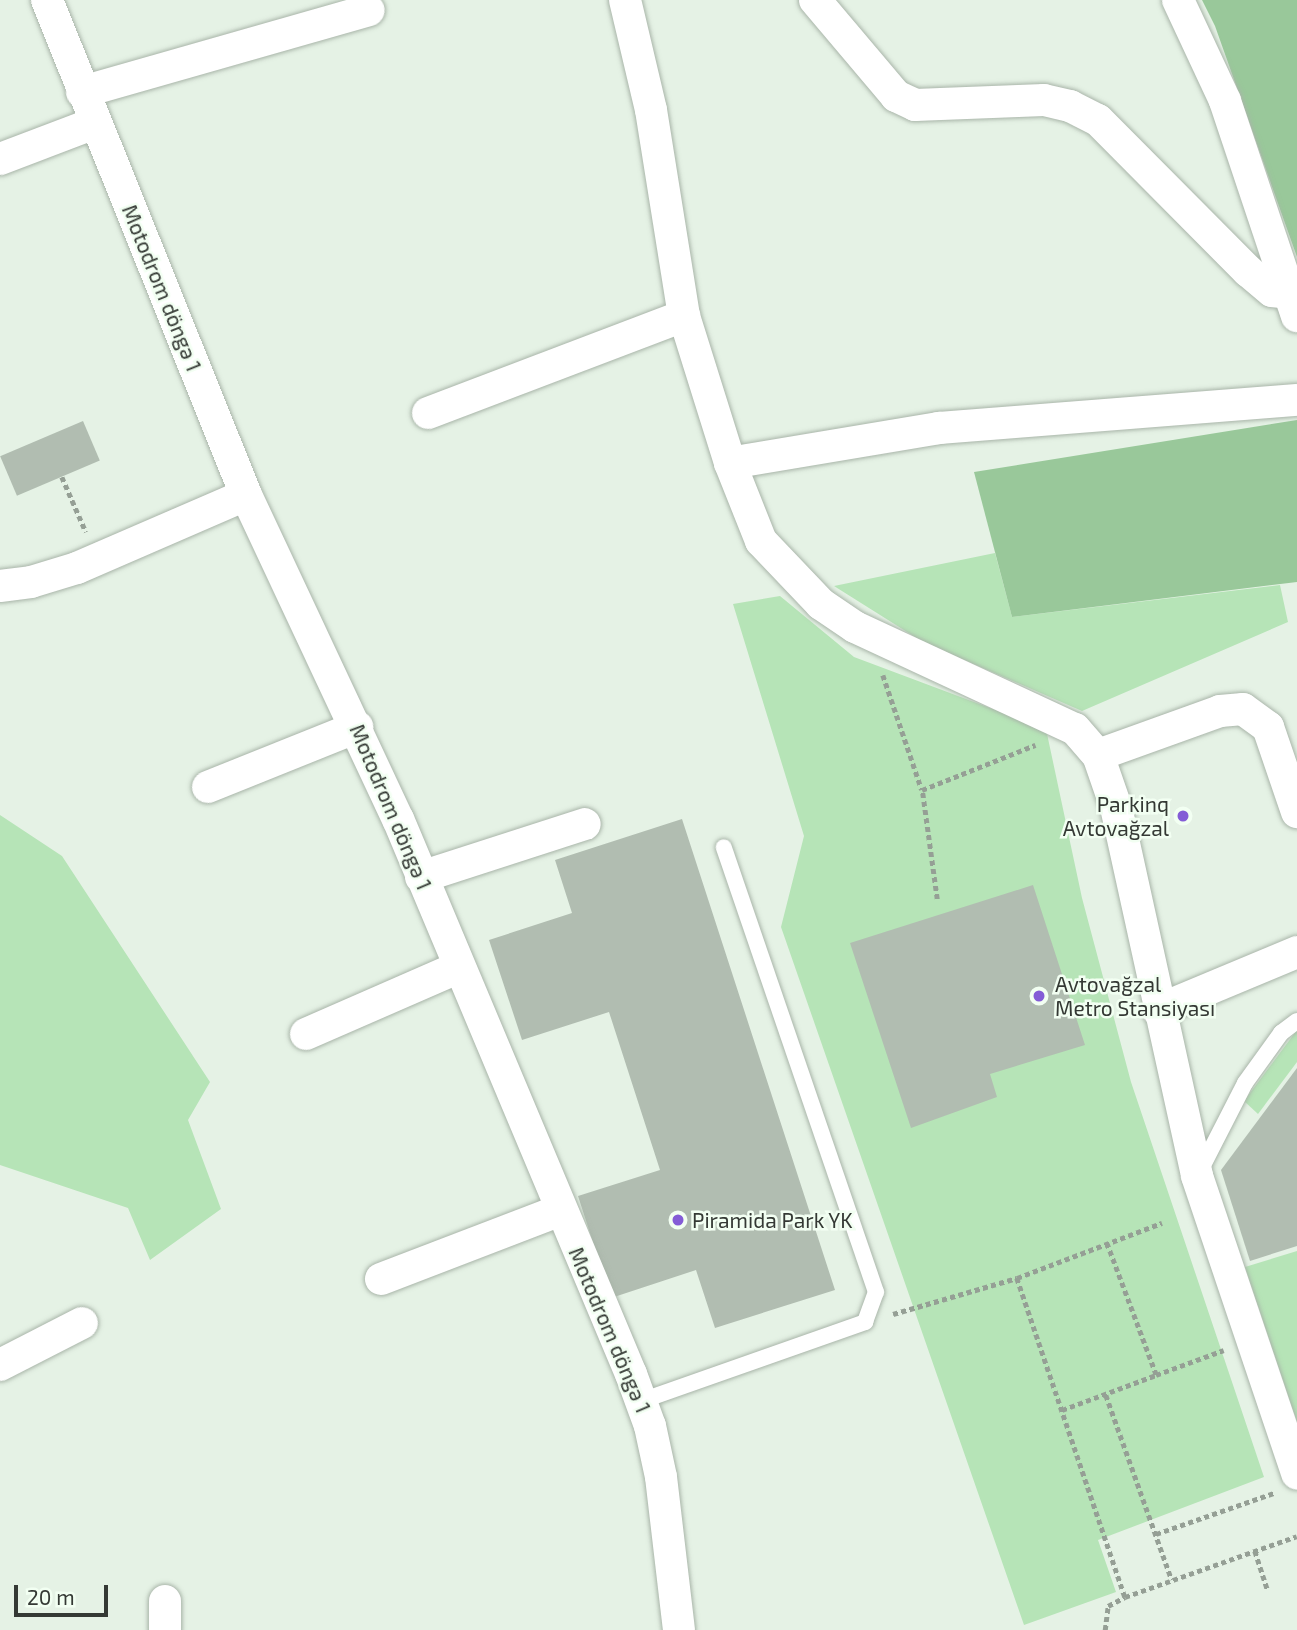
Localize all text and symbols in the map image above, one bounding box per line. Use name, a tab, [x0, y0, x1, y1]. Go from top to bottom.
street label: Motodrom döngə 1	[117, 201, 207, 375]
street label: Motodrom döngə 1	[345, 720, 437, 894]
place label: Parkinq Avtovağzal	[1063, 791, 1169, 841]
marker: Parkinq Avtovağzal	[1175, 808, 1191, 824]
place label: Avtovağzal Metro Stansiyası	[1055, 971, 1215, 1021]
marker: Avtovağzal Metro Stansiyası	[1029, 986, 1049, 1006]
place label: Piramida Park YK	[692, 1207, 853, 1233]
marker: Piramida Park YK	[670, 1212, 686, 1228]
street label: Motodrom döngə 1	[564, 1243, 656, 1417]
scale bar	[18, 1570, 112, 1614]
text: 20 m	[27, 1584, 75, 1609]

